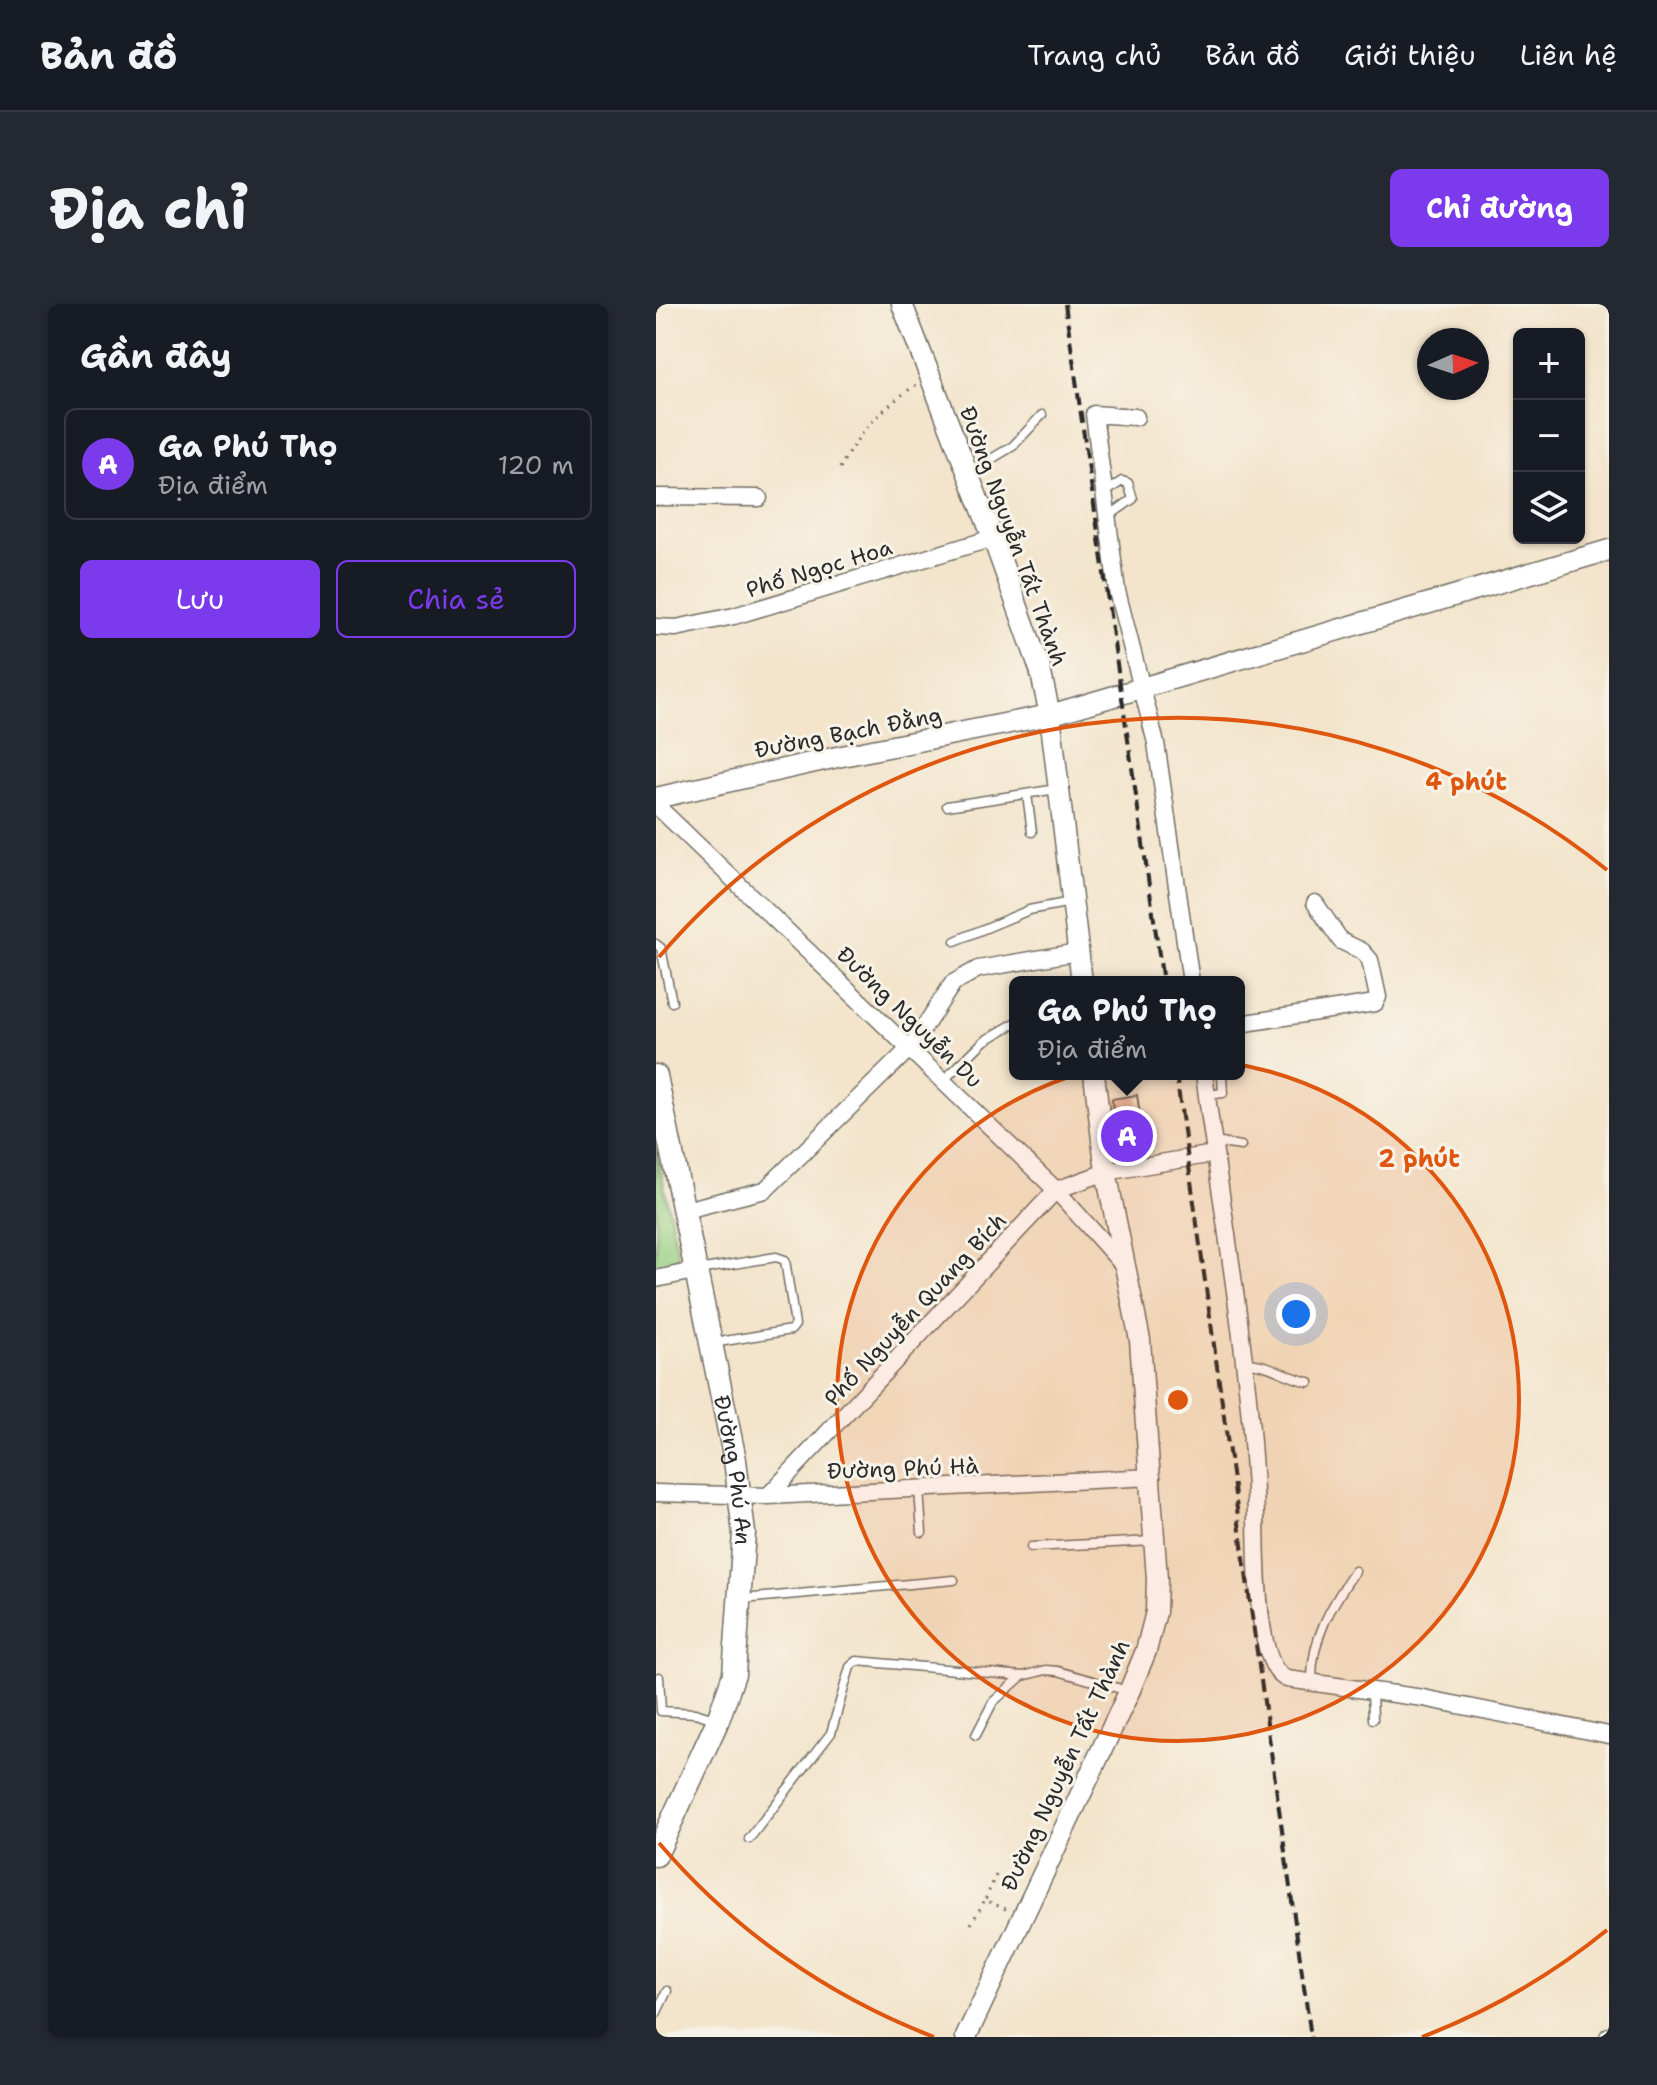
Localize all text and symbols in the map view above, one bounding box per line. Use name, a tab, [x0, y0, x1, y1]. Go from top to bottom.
text: Bản đồ	[40, 30, 177, 81]
text: Trang chủ	[1027, 36, 1161, 74]
text: Bản đồ	[1205, 36, 1300, 74]
text: Giới thiệu	[1344, 36, 1476, 74]
text: Liên hệ	[1520, 36, 1617, 74]
button: Chỉ đường	[1390, 169, 1609, 247]
text: Địa chỉ	[48, 171, 247, 246]
north arrow	[1417, 328, 1489, 400]
map controls	[1513, 328, 1585, 544]
button: +	[1513, 328, 1585, 400]
text: Gần đây	[80, 333, 232, 379]
button: −	[1513, 400, 1585, 472]
street label: Đường Nguyễn Tất Thành	[953, 402, 1074, 670]
text: Ga Phú Thọ	[158, 426, 337, 467]
text: A	[98, 447, 118, 482]
text: 120 m	[498, 447, 574, 482]
text: Địa điểm	[158, 467, 268, 502]
button: layers	[1513, 472, 1585, 544]
street label: Phố Ngọc Hoa	[743, 532, 896, 604]
button: Lưu	[80, 560, 320, 638]
button: Chia sẻ	[336, 560, 576, 638]
street label: Đường Bạch Đằng	[752, 700, 944, 765]
text: 4 phút	[1425, 766, 1507, 798]
street label: Đường Nguyễn Du	[831, 940, 989, 1094]
popup	[1009, 976, 1245, 1080]
text: Ga Phú Thọ	[1037, 990, 1217, 1031]
text: Địa điểm	[1037, 1031, 1147, 1066]
pin: A	[1101, 1106, 1153, 1166]
text: 2 phút	[1378, 1143, 1460, 1175]
street label: Phố Nguyễn Quang Bích	[818, 1206, 1013, 1412]
your location	[1276, 1294, 1316, 1334]
centre of rings	[1164, 1386, 1192, 1414]
street label: Đường Phú An	[707, 1393, 758, 1546]
street label: Đường Phú Hà	[827, 1451, 980, 1486]
street label: Đường Nguyễn Tất Thành	[994, 1635, 1137, 1896]

